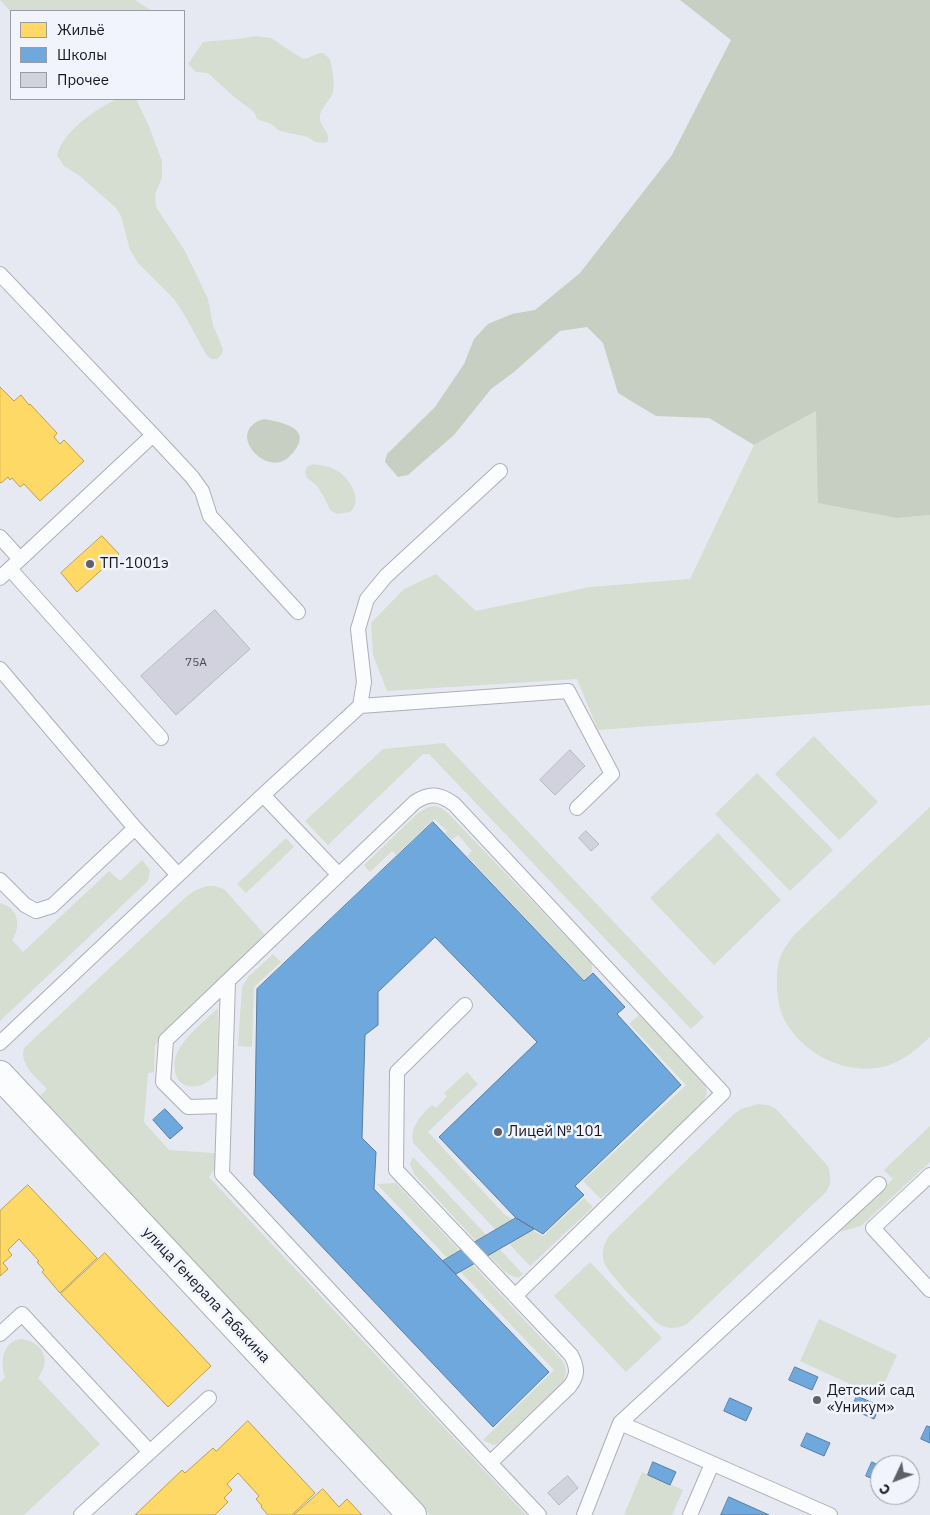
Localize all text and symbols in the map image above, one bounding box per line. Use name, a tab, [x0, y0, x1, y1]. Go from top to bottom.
legend	[10, 10, 185, 100]
text: Жильё	[57, 20, 105, 39]
text: Школы	[57, 45, 107, 64]
text: Прочее	[57, 70, 109, 89]
place label: ТП-1001э	[100, 555, 169, 573]
marker: ТП-1001э	[84, 558, 96, 570]
house number: 75А	[185, 656, 207, 670]
place label: Лицей № 101	[508, 1123, 603, 1141]
marker: Лицей № 101	[492, 1126, 504, 1138]
street label: улица Генерала Табакина	[138, 1223, 274, 1367]
place label: Детский сад «Уникум»	[827, 1382, 915, 1417]
marker: Детский сад «Уникум»	[811, 1394, 823, 1406]
north arrow	[870, 1455, 920, 1505]
text: С	[875, 1480, 894, 1499]

